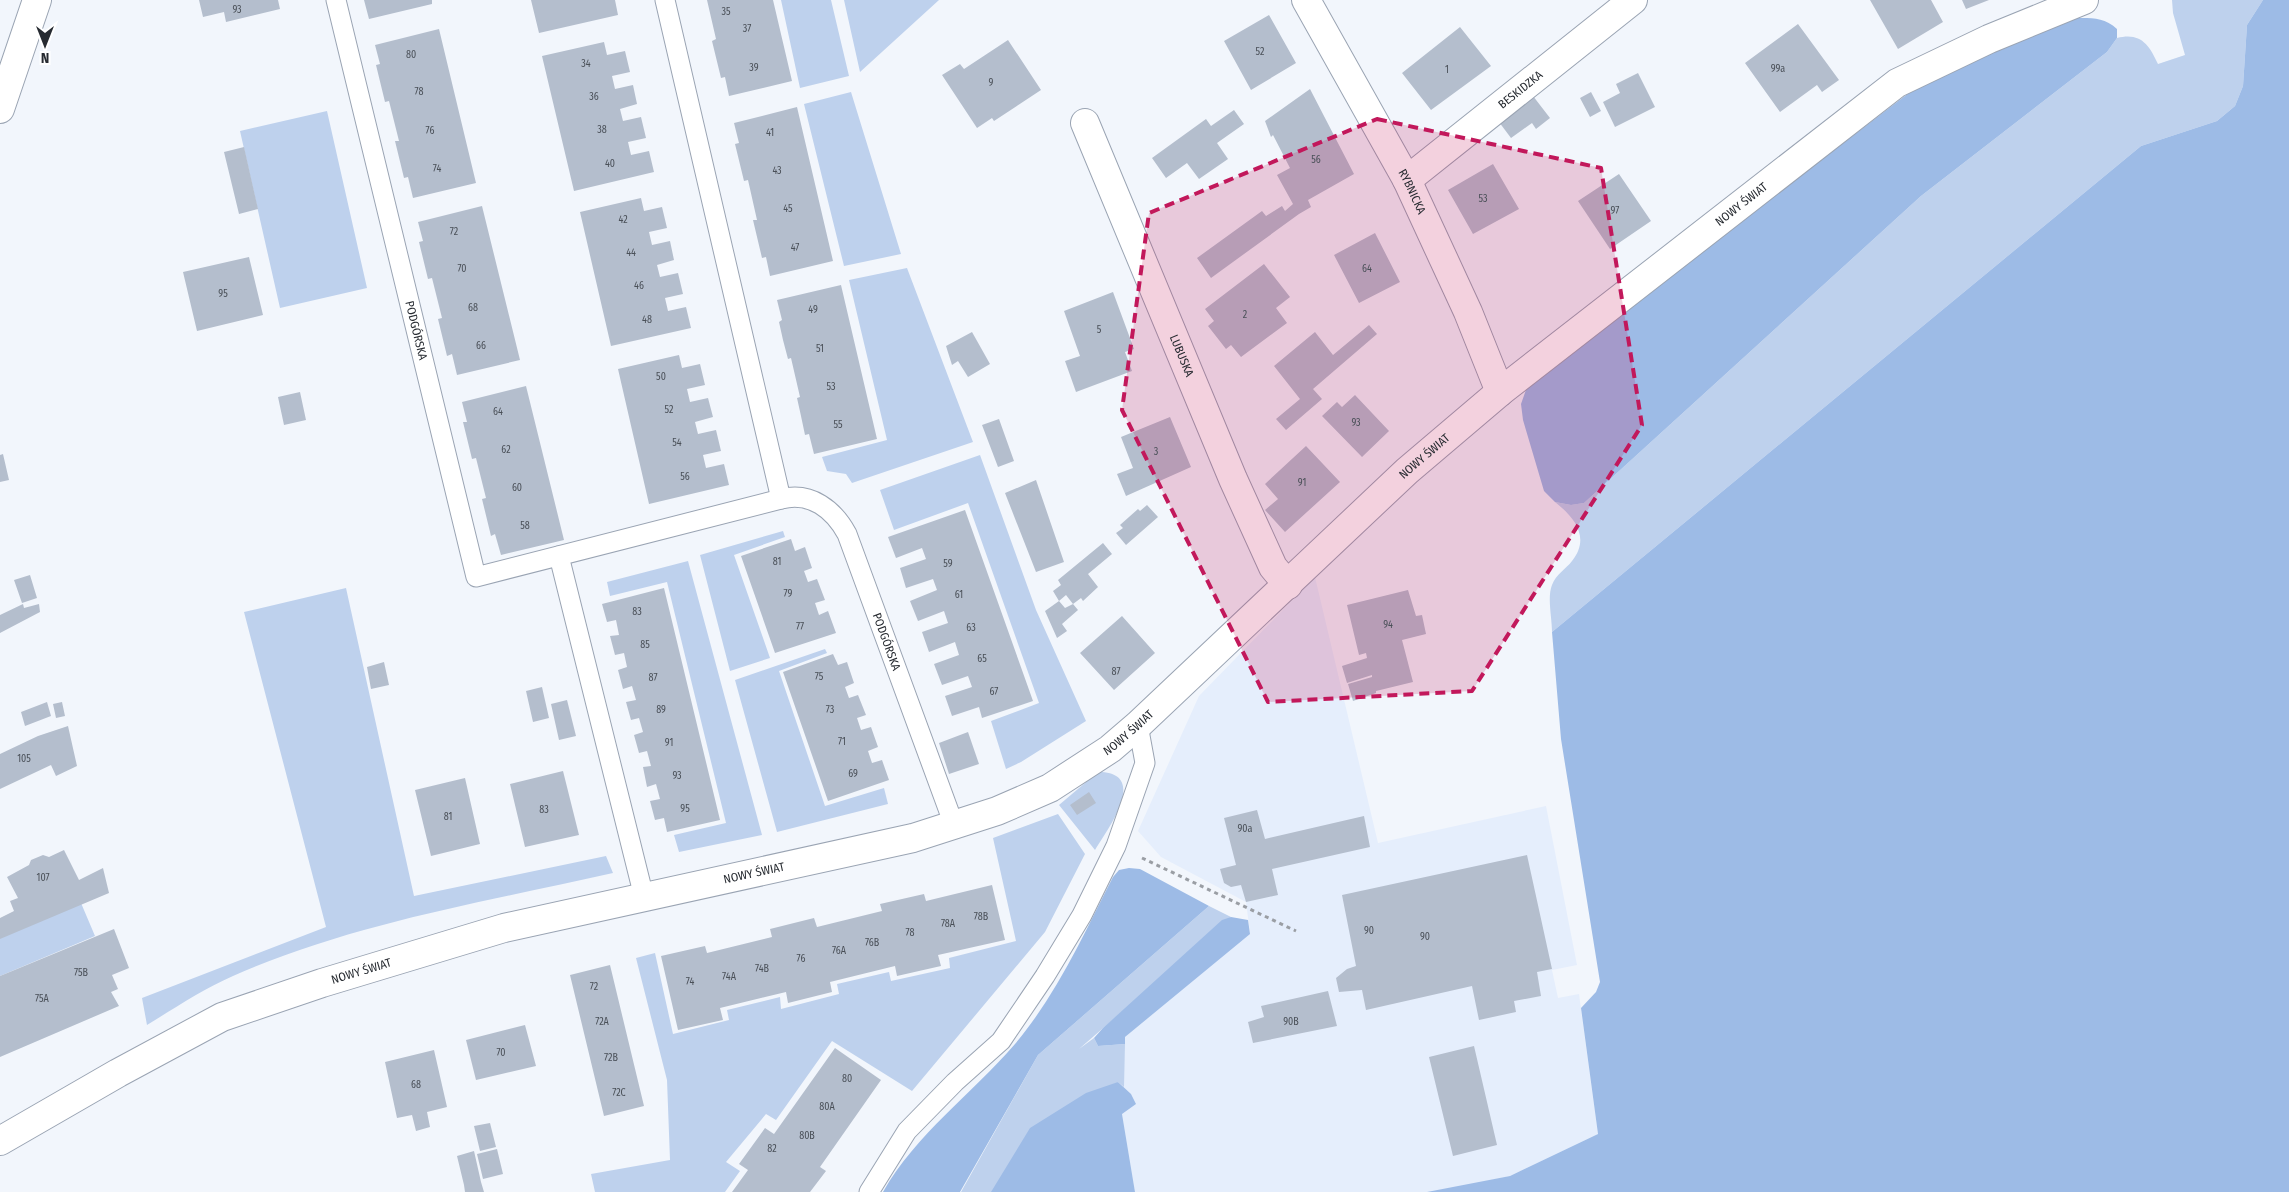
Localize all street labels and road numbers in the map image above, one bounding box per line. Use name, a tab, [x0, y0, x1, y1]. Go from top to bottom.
street label: BESKIDZKA	[1495, 67, 1546, 112]
street label: RYBNICKA	[1395, 167, 1429, 217]
street label: NOWY ŚWIAT	[1713, 179, 1770, 229]
street label: PODGÓRSKA	[402, 299, 430, 362]
street label: LUBUSKA	[1167, 333, 1197, 379]
street label: NOWY ŚWIAT	[1396, 431, 1453, 482]
street label: PODGÓRSKA	[870, 611, 904, 673]
street label: NOWY ŚWIAT	[1101, 707, 1157, 758]
street label: NOWY ŚWIAT	[722, 859, 786, 886]
street label: NOWY ŚWIAT	[330, 955, 393, 987]

